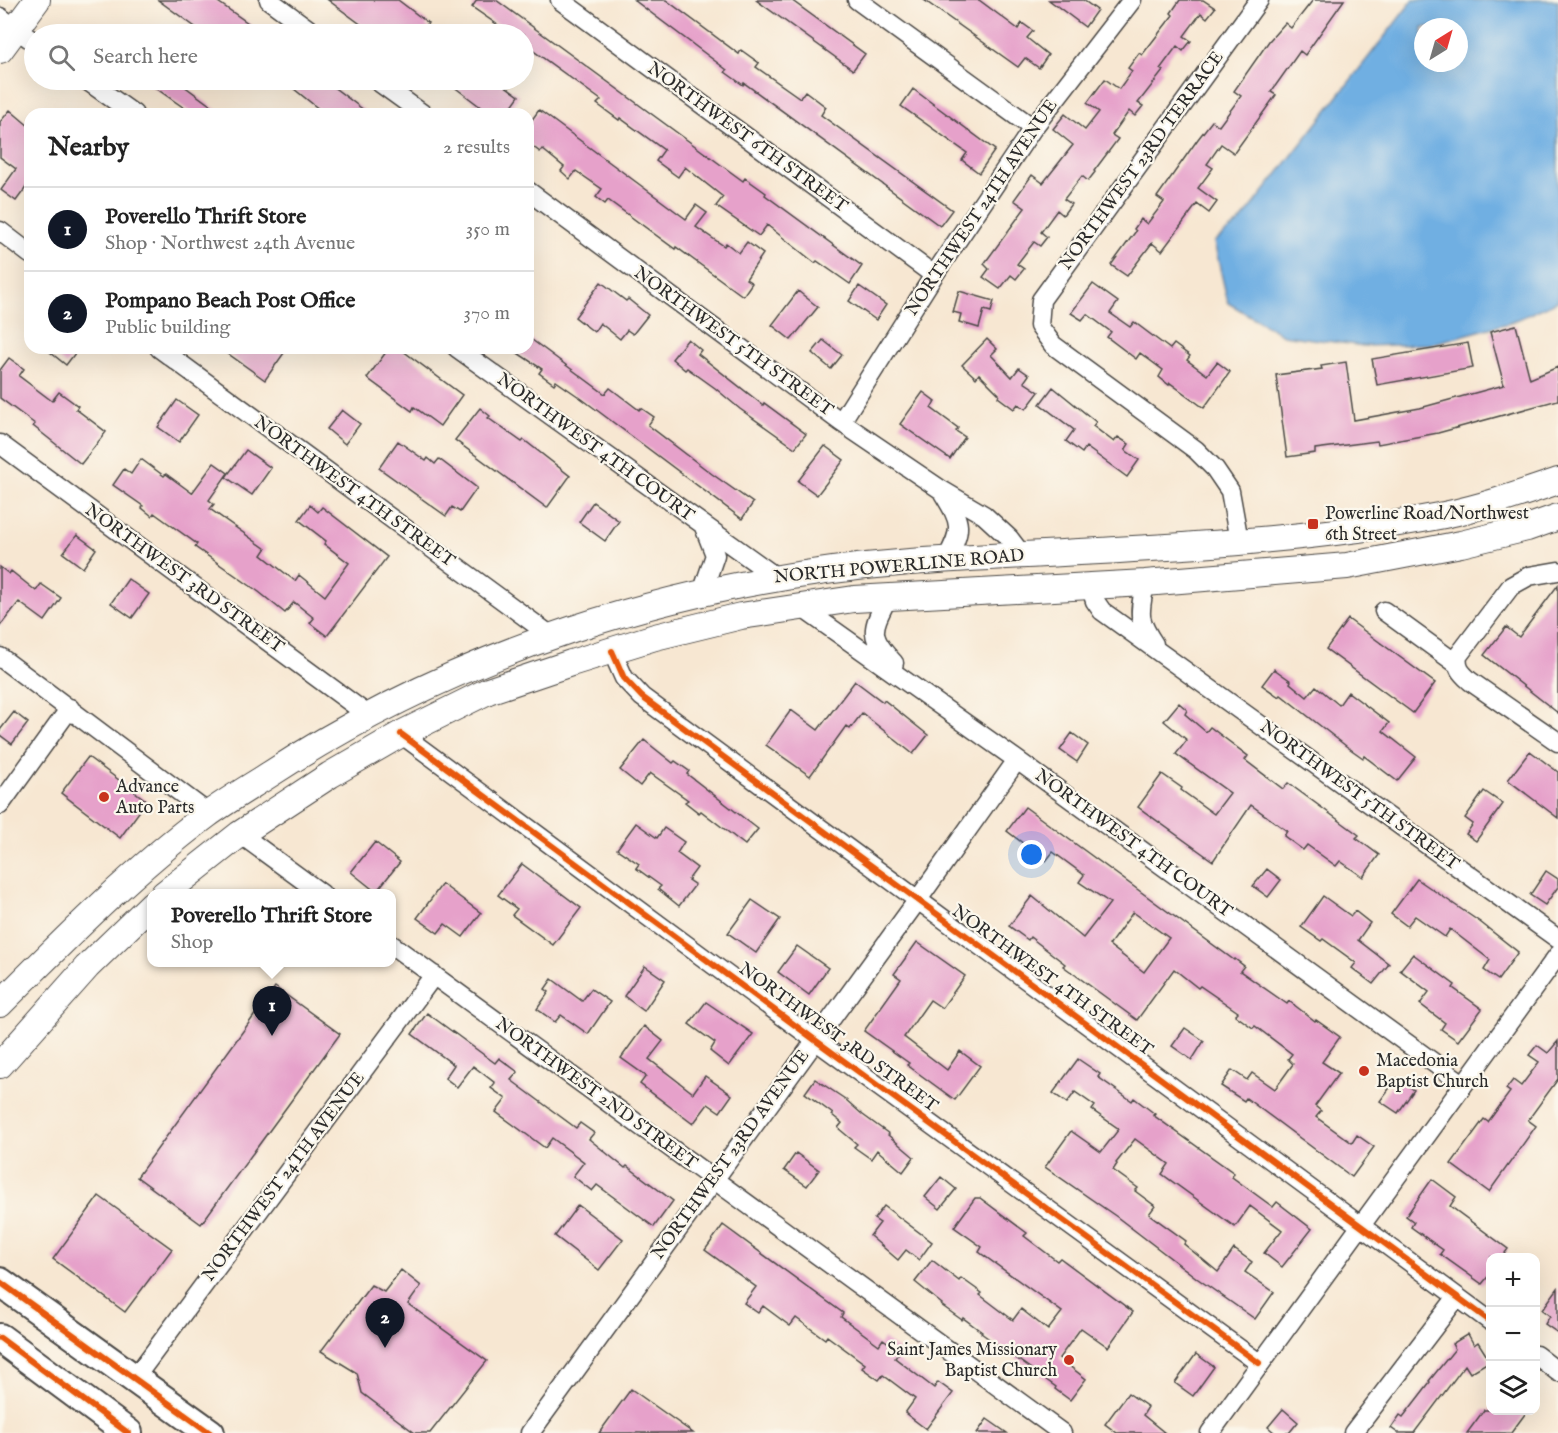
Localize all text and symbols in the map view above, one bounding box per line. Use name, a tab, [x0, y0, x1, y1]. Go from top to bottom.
north arrow	[1414, 18, 1468, 72]
search box	[24, 24, 534, 90]
icon: search	[45, 41, 78, 74]
text: Search here	[93, 43, 198, 71]
street label: NORTHWEST 23RD TERRACE	[1055, 47, 1229, 275]
street label: NORTHWEST 6TH STREET	[642, 58, 852, 218]
street label: NORTHWEST 24TH AVENUE	[901, 95, 1063, 321]
text: Nearby	[48, 131, 129, 164]
text: 2 results	[443, 135, 510, 160]
text: Poverello Thrift Store	[105, 203, 306, 231]
text: 1	[64, 217, 71, 242]
text: 350 m	[466, 217, 510, 242]
text: Shop · Northwest 24th Avenue	[105, 231, 355, 256]
street label: NORTHWEST 5TH STREET	[629, 262, 837, 422]
text: Pompano Beach Post Office	[105, 287, 355, 315]
text: 2	[63, 301, 72, 326]
text: 370 m	[464, 301, 510, 326]
text: Public building	[105, 315, 230, 340]
street label: NORTHWEST 4TH COURT	[492, 369, 698, 527]
street label: NORTHWEST 4TH STREET	[249, 411, 459, 573]
street label: NORTHWEST 3RD STREET	[80, 499, 288, 659]
place label: Powerline Road/Northwest 6th Street	[1325, 503, 1529, 547]
marker: Powerline Road/Northwest 6th Street	[1306, 517, 1320, 531]
street label: NORTH POWERLINE ROAD	[773, 545, 1025, 589]
street label: NORTHWEST 5TH STREET	[1255, 716, 1463, 876]
street label: NORTHWEST 4TH COURT	[1030, 765, 1236, 923]
place label: Advance Auto Parts	[115, 776, 194, 820]
marker: Advance Auto Parts	[97, 790, 111, 804]
your location	[1017, 840, 1046, 869]
popup	[147, 889, 396, 967]
street label: NORTHWEST 4TH STREET	[947, 900, 1157, 1062]
text: Poverello Thrift Store	[171, 902, 372, 930]
text: Shop	[171, 930, 213, 955]
street label: NORTHWEST 3RD STREET	[734, 958, 942, 1118]
pin: 1	[252, 986, 292, 1036]
street label: NORTHWEST 2ND STREET	[490, 1013, 702, 1175]
street label: NORTHWEST 23RD AVENUE	[647, 1046, 815, 1264]
place label: Macedonia Baptist Church	[1376, 1050, 1489, 1094]
marker: Macedonia Baptist Church	[1357, 1064, 1371, 1078]
street label: NORTHWEST 24TH AVENUE	[198, 1068, 370, 1286]
map controls	[1486, 1253, 1540, 1415]
button: +	[1486, 1253, 1540, 1307]
pin: 2	[366, 1298, 404, 1348]
button: −	[1486, 1307, 1540, 1361]
place label: Saint James Missionary Baptist Church	[887, 1339, 1057, 1383]
marker: Saint James Missionary Baptist Church	[1062, 1353, 1076, 1367]
button: layers	[1486, 1361, 1540, 1415]

